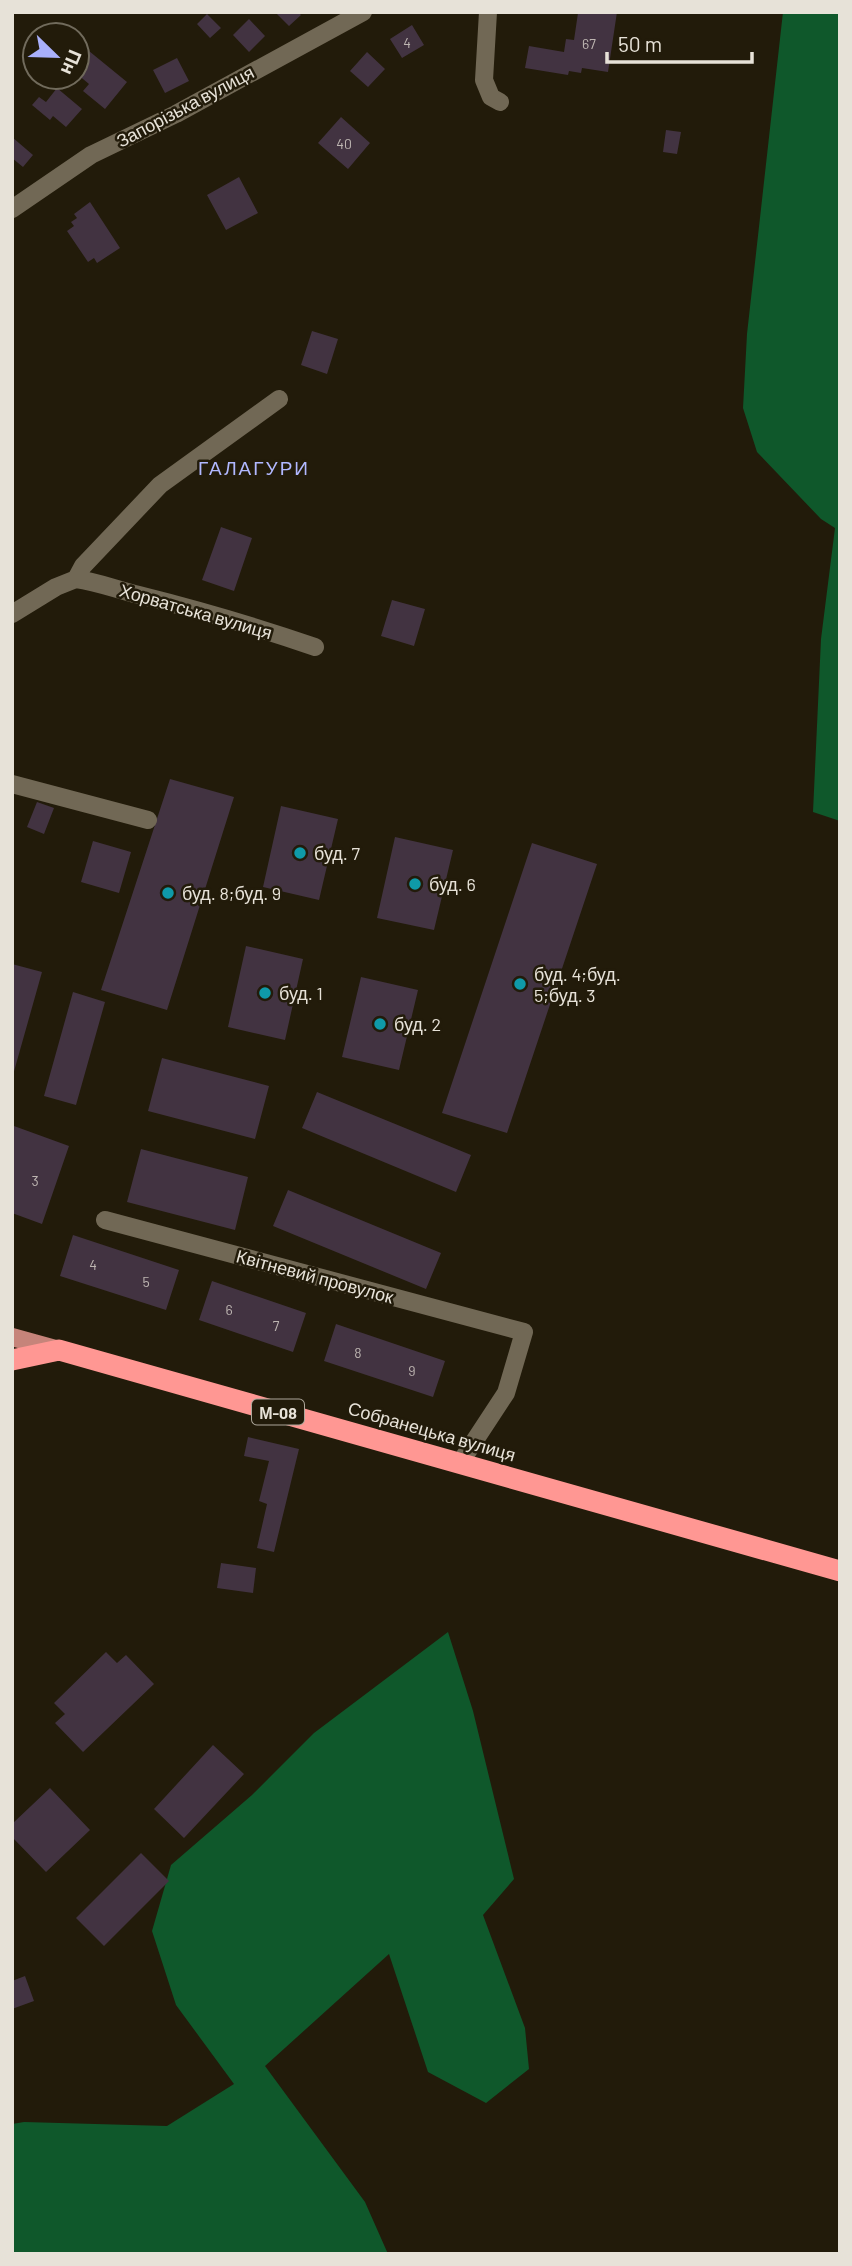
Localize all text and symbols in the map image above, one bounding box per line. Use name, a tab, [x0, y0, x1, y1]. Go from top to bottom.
north arrow	[21, 21, 91, 91]
scale bar	[607, 21, 752, 65]
text: 50 m	[618, 31, 662, 56]
house number: 4	[403, 34, 411, 51]
house number: 67	[582, 35, 596, 52]
text: Пн	[57, 47, 88, 79]
street label: Запорізька вулиця	[112, 60, 258, 152]
house number: 40	[336, 135, 352, 152]
district label: ГАЛАГУРИ	[198, 456, 310, 479]
street label: Хорватська вулиця	[117, 579, 275, 643]
place label: буд. 7	[314, 842, 360, 864]
marker: буд. 7	[292, 845, 308, 861]
place label: буд. 6	[429, 873, 476, 895]
marker: буд. 6	[407, 876, 423, 892]
place label: буд. 8;буд. 9	[182, 882, 281, 904]
marker: буд. 8;буд. 9	[160, 885, 176, 901]
place label: буд. 4;буд. 5;буд. 3	[534, 963, 621, 1006]
marker: буд. 4;буд. 5;буд. 3	[512, 976, 528, 992]
place label: буд. 1	[279, 982, 323, 1004]
marker: буд. 1	[257, 985, 273, 1001]
place label: буд. 2	[394, 1013, 441, 1035]
marker: буд. 2	[372, 1016, 388, 1032]
house number: 3	[31, 1172, 39, 1189]
street label: Квітневий провулок	[234, 1244, 396, 1308]
house number: 4	[89, 1256, 97, 1273]
house number: 5	[142, 1273, 150, 1290]
house number: 6	[225, 1301, 233, 1318]
house number: 7	[273, 1317, 280, 1334]
house number: 8	[354, 1344, 362, 1361]
house number: 9	[408, 1362, 416, 1379]
street label: Собранецька вулиця	[346, 1397, 518, 1465]
road number: М-08	[252, 1400, 304, 1424]

